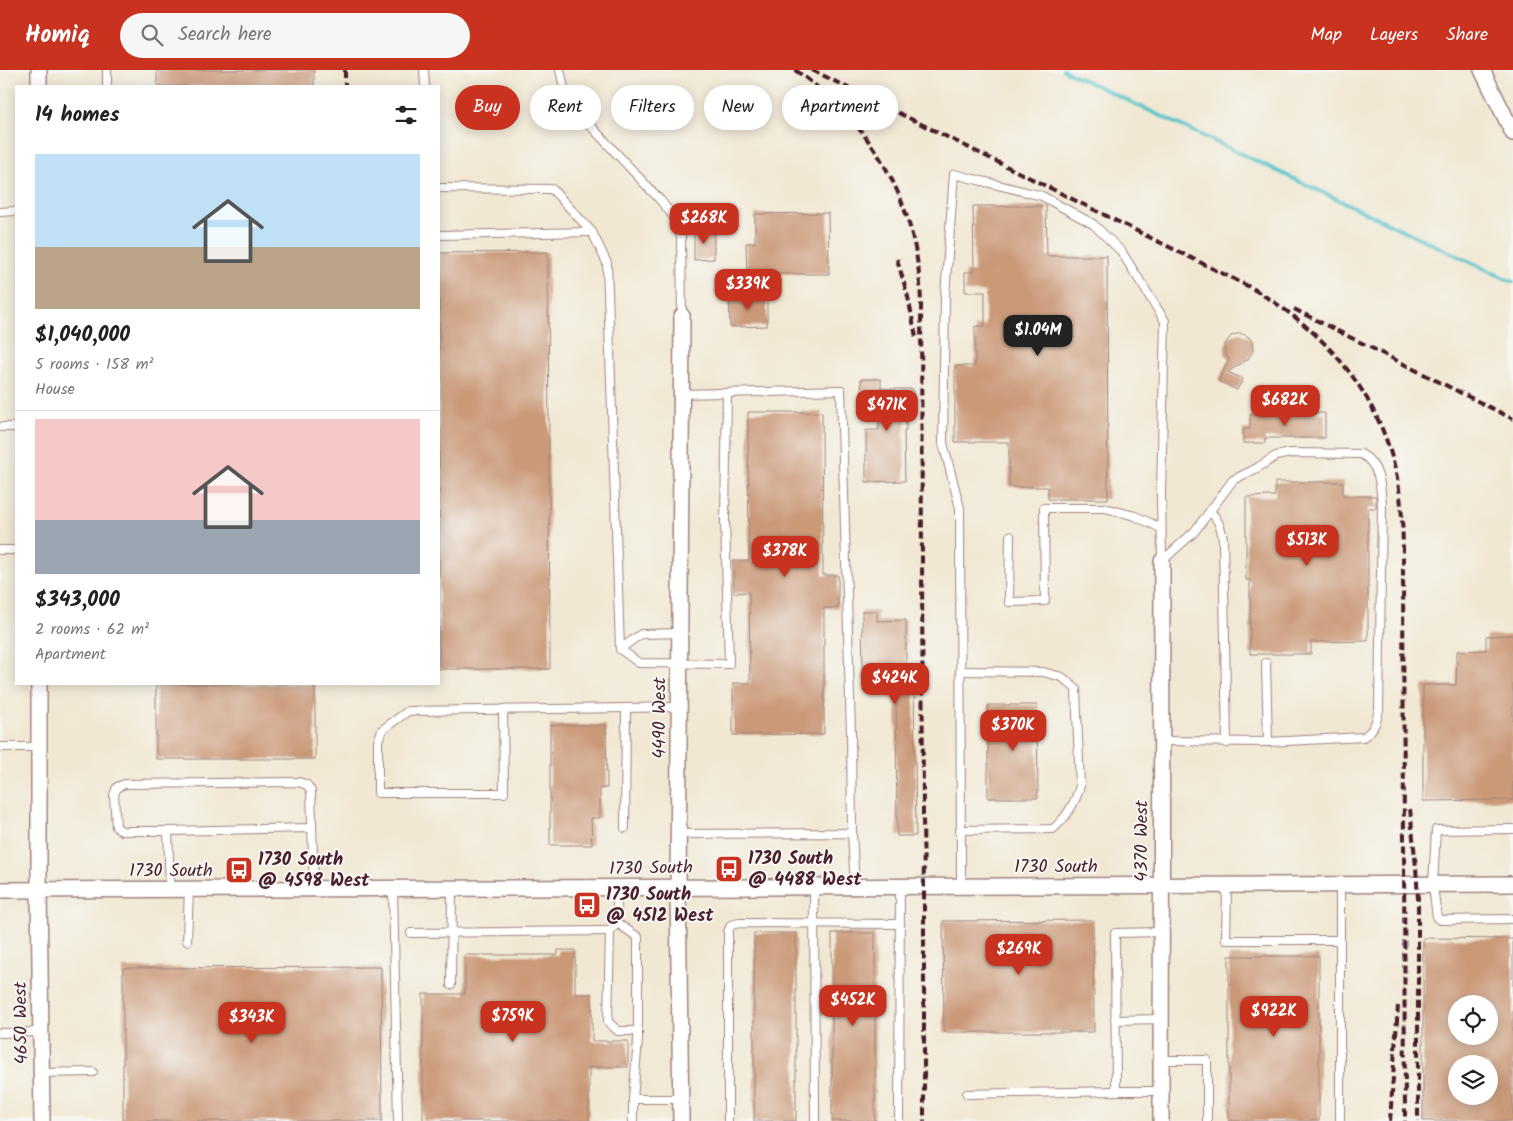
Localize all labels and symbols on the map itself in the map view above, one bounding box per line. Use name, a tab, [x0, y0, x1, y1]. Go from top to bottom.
pin: $268K	[669, 202, 739, 245]
pin: $339K	[713, 268, 783, 311]
pin: $1.04M	[997, 314, 1079, 357]
pin: $682K	[1250, 384, 1320, 427]
pin: $471K	[852, 390, 922, 432]
pin: $513K	[1272, 524, 1342, 567]
pin: $378K	[750, 536, 820, 578]
pin: $424K	[860, 662, 930, 705]
street label: 4490 West	[646, 676, 675, 759]
pin: $370K	[978, 710, 1048, 752]
street label: 4370 West	[1128, 799, 1157, 882]
place label: 1730 South @ 4488 West	[748, 845, 862, 895]
place label: 1730 South @ 4598 West	[258, 846, 370, 896]
street label: 1730 South	[1014, 853, 1098, 882]
street label: 1730 South	[609, 854, 693, 884]
bus stop icon: 1730 South @ 4488 West	[714, 854, 744, 884]
bus stop icon: 1730 South @ 4598 West	[224, 855, 254, 885]
street label: 1730 South	[129, 857, 213, 886]
place label: 1730 South @ 4512 West	[606, 881, 714, 931]
bus stop icon: 1730 South @ 4512 West	[572, 890, 602, 920]
pin: $269K	[984, 934, 1054, 976]
street label: 4650 West	[7, 980, 37, 1065]
pin: $452K	[818, 984, 888, 1027]
pin: $922K	[1239, 996, 1309, 1038]
pin: $759K	[478, 1000, 548, 1043]
pin: $343K	[217, 1002, 287, 1044]

